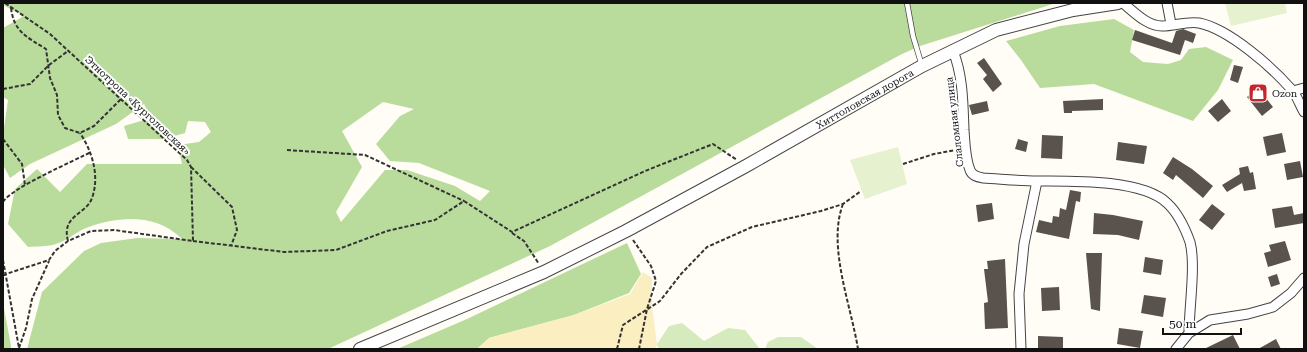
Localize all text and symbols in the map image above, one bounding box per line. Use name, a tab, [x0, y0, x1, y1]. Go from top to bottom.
street label: Этнотропа «Курголовская»	[83, 54, 193, 157]
street label: Хиттоловская дорога	[814, 67, 916, 131]
street label: Слаломная улица	[943, 76, 965, 167]
shop icon: Ozon	[1247, 82, 1269, 104]
place label: Ozon	[1272, 88, 1298, 99]
scale bar	[1163, 310, 1241, 336]
text: 50 m	[1169, 317, 1196, 331]

